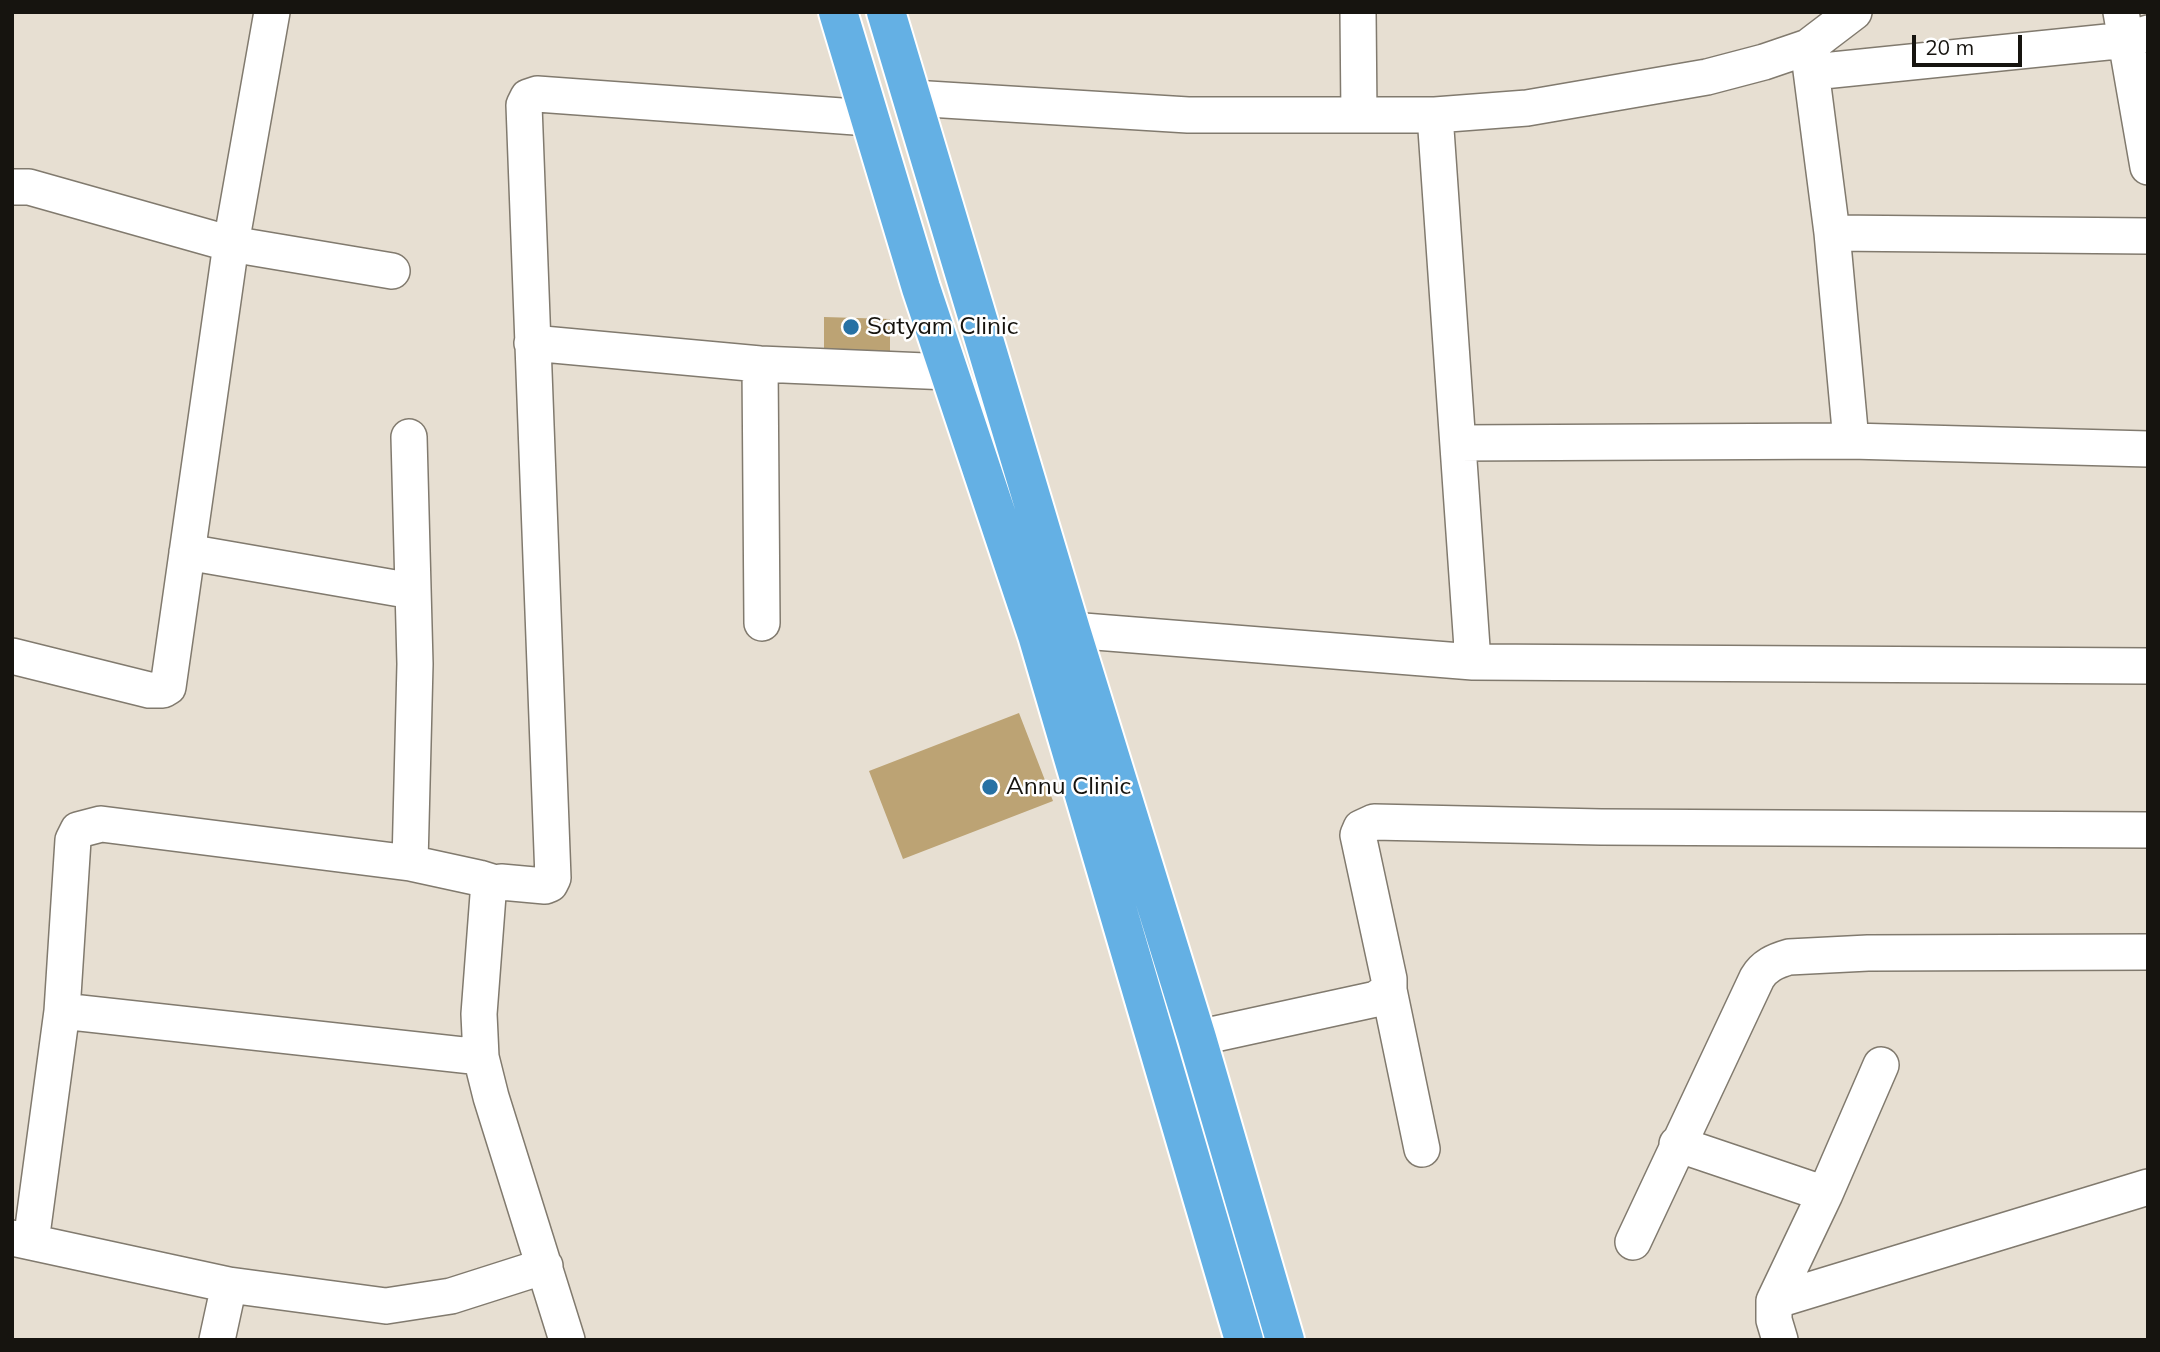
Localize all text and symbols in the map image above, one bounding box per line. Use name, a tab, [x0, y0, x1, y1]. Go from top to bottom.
scale bar	[1915, 21, 2025, 65]
text: 20 m	[1925, 34, 1974, 60]
place label: Satyam Clinic	[867, 313, 1019, 341]
marker: Satyam Clinic	[841, 317, 861, 337]
place label: Annu Clinic	[1006, 773, 1131, 801]
marker: Annu Clinic	[980, 777, 1000, 797]

